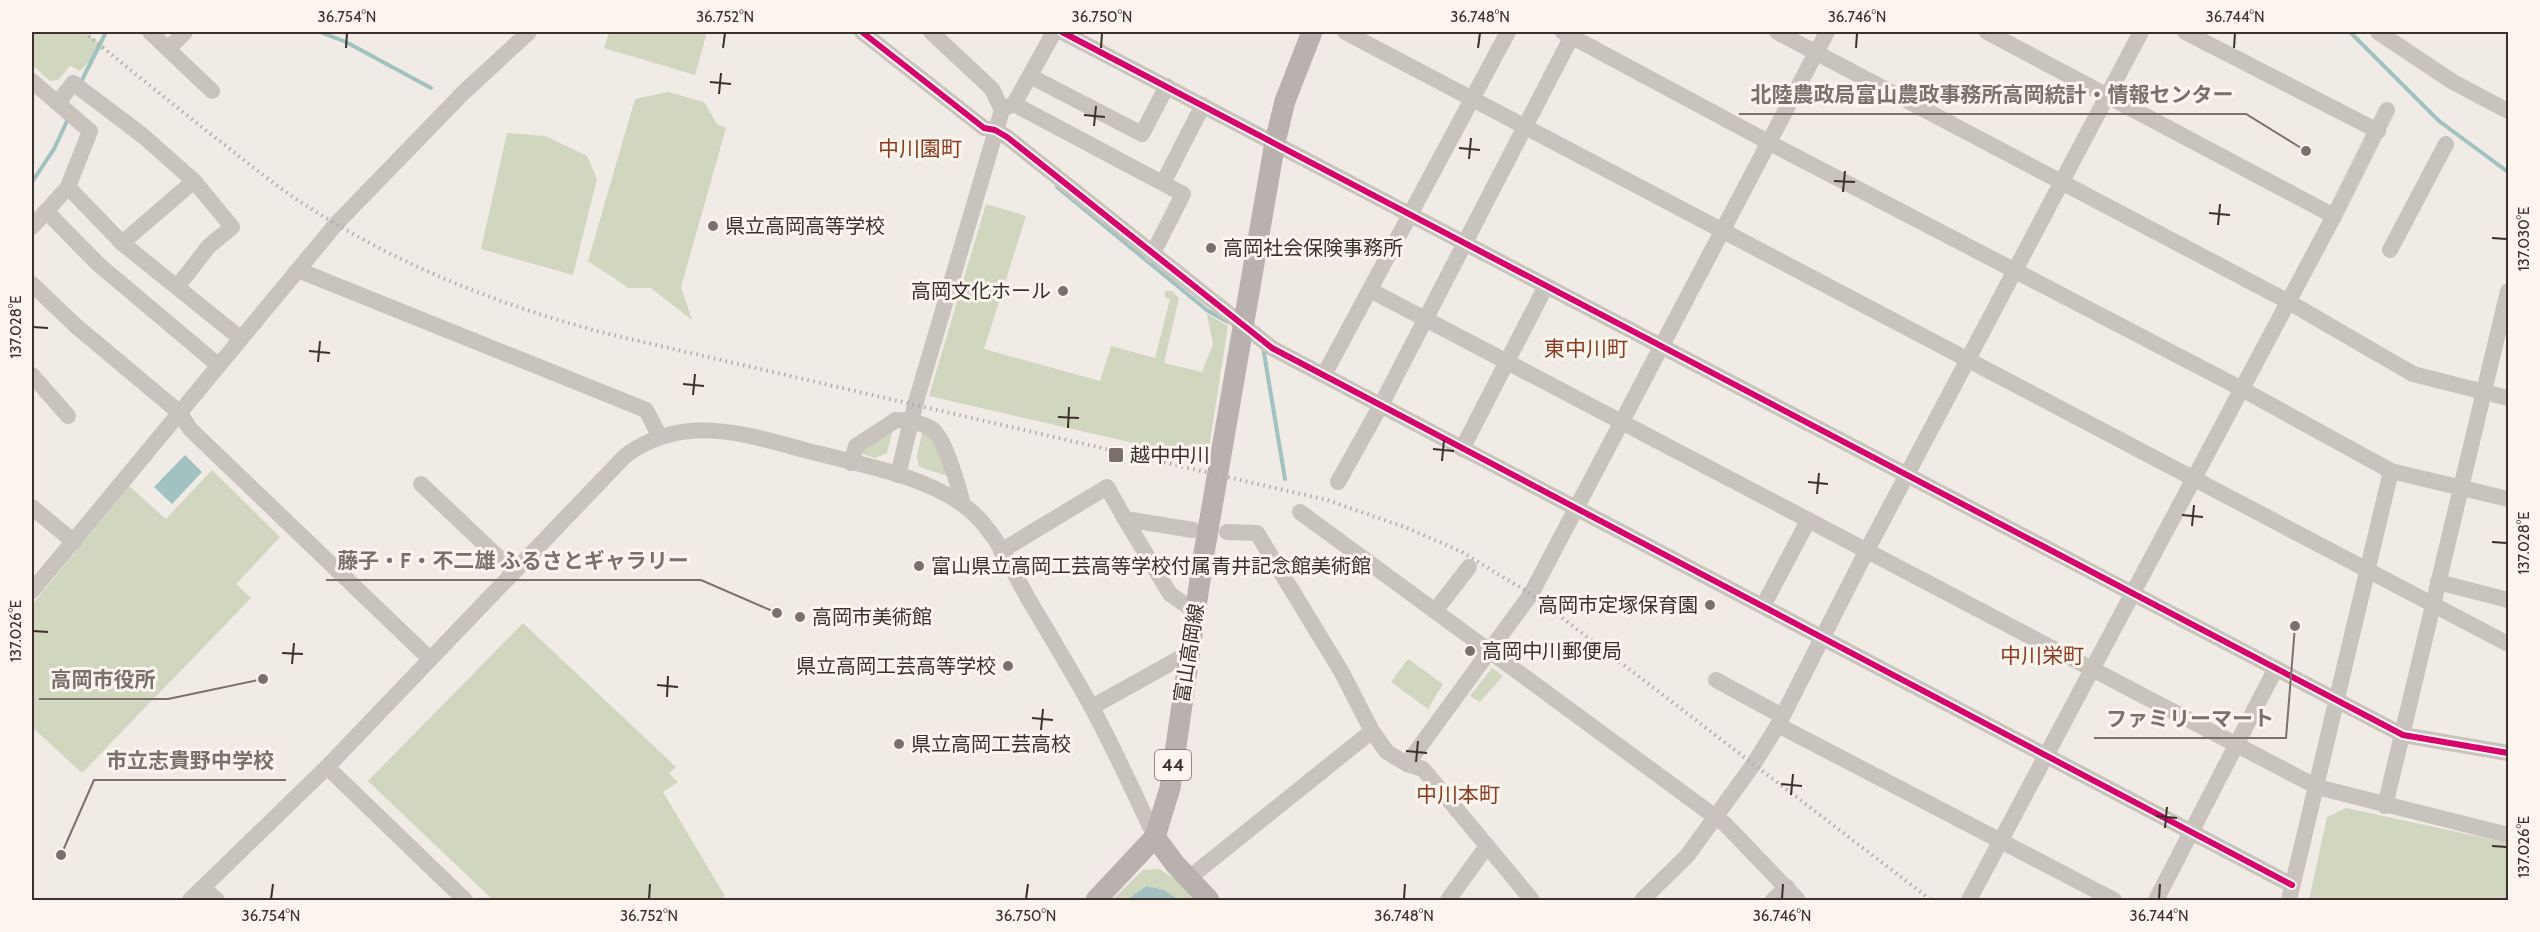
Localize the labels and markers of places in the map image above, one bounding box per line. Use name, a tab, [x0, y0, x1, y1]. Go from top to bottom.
callout: 北陸農政局富山農政事務所高岡統計・情報センター	[1739, 75, 2246, 114]
place label: 県立高岡高等学校	[725, 214, 885, 238]
marker: 県立高岡高等学校	[706, 219, 720, 233]
place label: 高岡社会保険事務所	[1223, 236, 1403, 260]
marker: 高岡社会保険事務所	[1204, 241, 1218, 255]
place label: 高岡文化ホール	[911, 279, 1051, 303]
marker: 高岡文化ホール	[1056, 284, 1070, 298]
place label: 越中中川	[1130, 443, 1210, 467]
marker: 越中中川	[1107, 446, 1125, 464]
callout: 藤子・F・不二雄 ふるさとギャラリー	[326, 541, 701, 580]
place label: 富山県立高岡工芸高等学校付属青井記念館美術館	[931, 554, 1371, 578]
marker: 富山県立高岡工芸高等学校付属青井記念館美術館	[912, 559, 926, 573]
place label: 高岡市定塚保育園	[1538, 593, 1698, 617]
marker: 高岡市定塚保育園	[1703, 598, 1717, 612]
place label: 高岡市美術館	[812, 605, 932, 629]
marker: 高岡市美術館	[793, 610, 807, 624]
place label: 高岡中川郵便局	[1482, 639, 1622, 663]
marker: 高岡中川郵便局	[1463, 644, 1477, 658]
place label: 県立高岡工芸高等学校	[796, 654, 996, 678]
marker: 県立高岡工芸高等学校	[1001, 659, 1015, 673]
callout: 高岡市役所	[39, 660, 168, 699]
callout: ファミリーマート	[2094, 699, 2286, 738]
place label: 県立高岡工芸高校	[911, 732, 1071, 756]
marker: 県立高岡工芸高校	[892, 737, 906, 751]
callout: 市立志貴野中学校	[94, 741, 286, 780]

